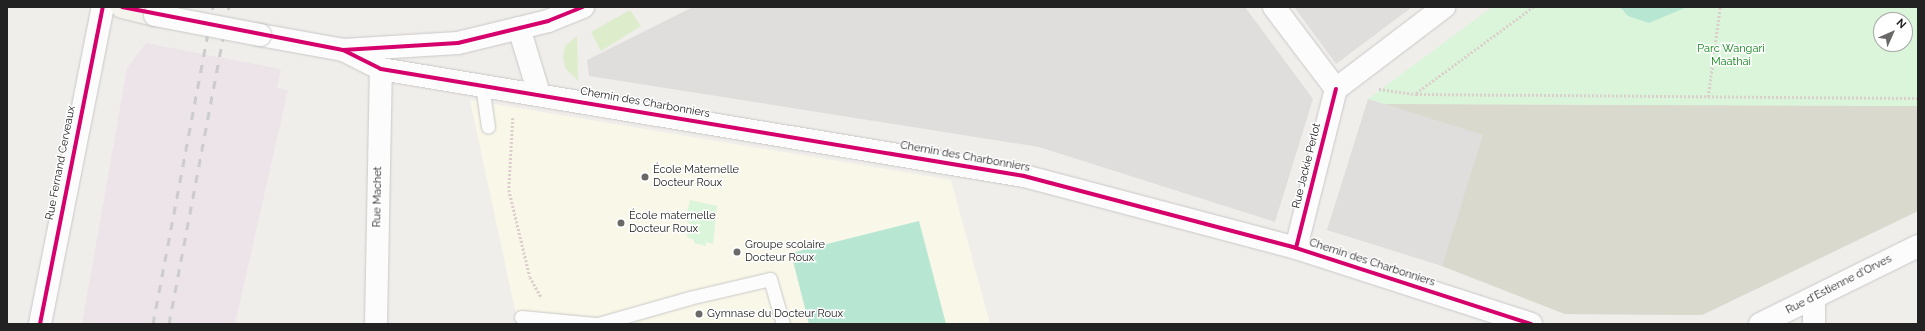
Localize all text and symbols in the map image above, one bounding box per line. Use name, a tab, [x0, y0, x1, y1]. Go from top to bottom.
north arrow	[1873, 12, 1913, 52]
text: N	[1894, 16, 1909, 31]
park label: Parc Wangari Maathai	[1697, 43, 1765, 69]
street label: Chemin des Charbonniers	[579, 85, 711, 121]
street label: Rue Fernand Cerveaux	[43, 105, 79, 221]
street label: Rue Jackie Perlot	[1290, 122, 1324, 210]
street label: Chemin des Charbonniers	[899, 139, 1031, 175]
place label: École Maternelle Docteur Roux	[653, 164, 739, 190]
street label: Rue Machet	[371, 166, 385, 228]
marker: École Maternelle Docteur Roux	[640, 172, 650, 182]
place label: École maternelle Docteur Roux	[629, 210, 716, 236]
marker: École maternelle Docteur Roux	[616, 218, 626, 228]
street label: Chemin des Charbonniers	[1307, 236, 1437, 290]
place label: Groupe scolaire Docteur Roux	[745, 239, 825, 265]
marker: Groupe scolaire Docteur Roux	[732, 247, 742, 257]
street label: Rue d'Estienne d'Orves	[1784, 253, 1894, 317]
place label: Gymnase du Docteur Roux	[707, 307, 843, 321]
marker: Gymnase du Docteur Roux	[694, 309, 704, 319]

